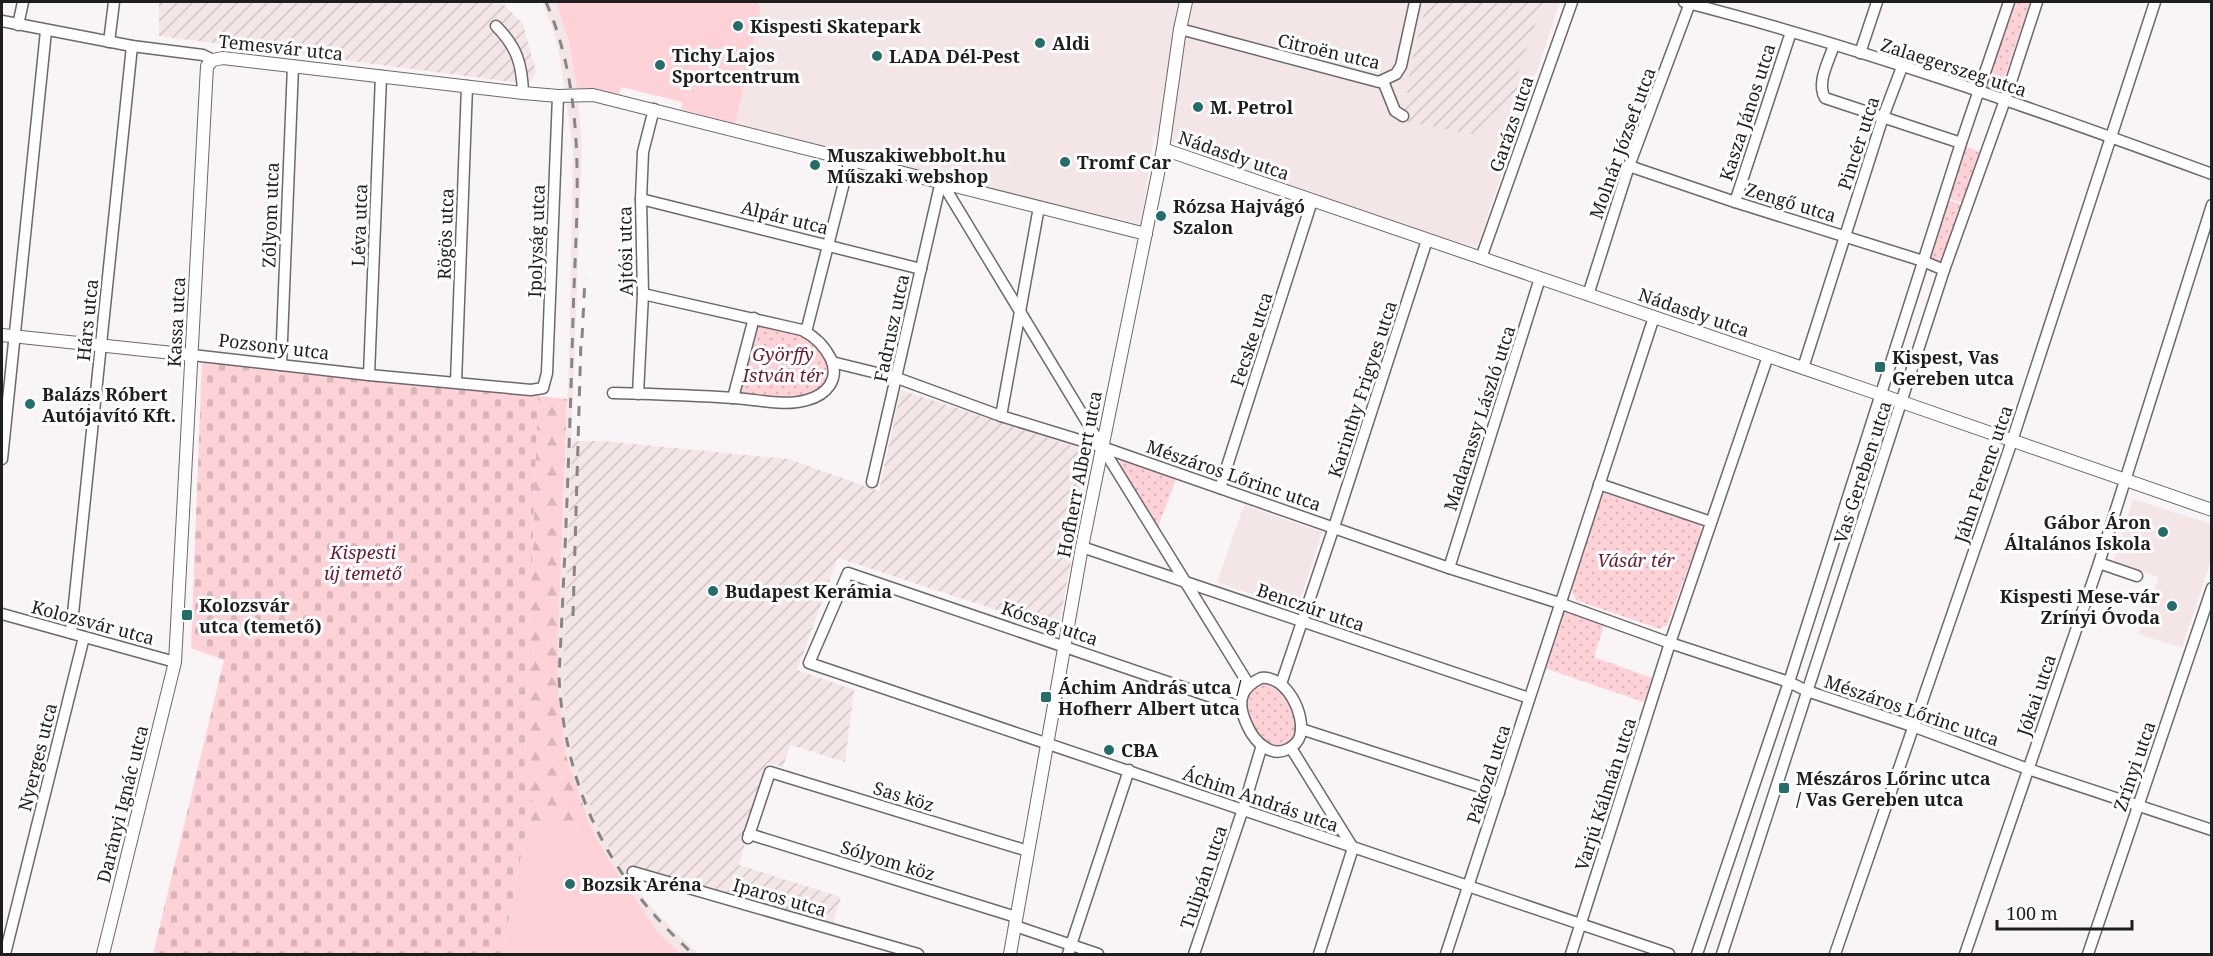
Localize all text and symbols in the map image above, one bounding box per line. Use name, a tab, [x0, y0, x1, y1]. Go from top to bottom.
place label: Kispesti Skatepark	[750, 14, 921, 38]
marker: Kispesti Skatepark	[731, 19, 745, 33]
street label: Citroën utca	[1275, 28, 1383, 74]
street label: Temesvár utca	[218, 29, 344, 65]
place label: Aldi	[1052, 31, 1091, 55]
street label: Zalaegerszeg utca	[1878, 32, 2030, 102]
marker: Aldi	[1033, 36, 1047, 50]
street label: Kasza János utca	[1713, 40, 1781, 184]
place label: Tichy Lajos Sportcentrum	[672, 43, 800, 88]
place label: LADA Dél-Pest	[889, 44, 1020, 68]
marker: LADA Dél-Pest	[870, 49, 884, 63]
marker: Tichy Lajos Sportcentrum	[653, 58, 667, 72]
street label: Molnár József utca	[1583, 64, 1661, 222]
street label: Garázs utca	[1483, 73, 1539, 175]
street label: Pincér utca	[1832, 93, 1884, 193]
place label: M. Petrol	[1210, 95, 1294, 119]
marker: M. Petrol	[1191, 100, 1205, 114]
street label: Nádasdy utca	[1175, 125, 1293, 185]
place label: Muszakiwebbolt.hu Műszaki webshop	[827, 143, 1006, 188]
place label: Tromf Car	[1077, 150, 1172, 174]
marker: Tromf Car	[1058, 155, 1072, 169]
marker: Muszakiwebbolt.hu Műszaki webshop	[808, 158, 822, 172]
street label: Zólyom utca	[256, 162, 284, 268]
street label: Zengő utca	[1743, 177, 1839, 227]
street label: Léva utca	[346, 183, 372, 267]
street label: Ipolyság utca	[522, 184, 550, 298]
street label: Rögös utca	[431, 188, 459, 280]
place label: Rózsa Hajvágó Szalon	[1173, 194, 1305, 239]
street label: Alpár utca	[739, 195, 831, 239]
street label: Ajtósi utca	[612, 206, 638, 296]
marker: Rózsa Hajvágó Szalon	[1154, 209, 1168, 223]
street label: Fadrusz utca	[868, 272, 914, 384]
street label: Kassa utca	[162, 276, 190, 368]
street label: Hárs utca	[71, 278, 103, 362]
street label: Nádasdy utca	[1635, 282, 1753, 342]
street label: Fecske utca	[1224, 289, 1278, 389]
street label: Karinthy Frigyes utca	[1322, 297, 1402, 481]
street label: Madarassy László utca	[1438, 322, 1520, 514]
street label: Pozsony utca	[217, 327, 331, 365]
park label: Györffy István tér	[741, 342, 824, 387]
place label: Kispest, Vas Gereben utca	[1892, 345, 2014, 390]
marker: Kispest, Vas Gereben utca	[1873, 360, 1887, 374]
place label: Balázs Róbert Autójavító Kft.	[42, 382, 176, 427]
street label: Hofherr Albert utca	[1051, 389, 1107, 559]
marker: Balázs Róbert Autójavító Kft.	[23, 397, 37, 411]
street label: Vas Gereben utca	[1828, 398, 1896, 546]
street label: Jáhn Ferenc utca	[1948, 402, 2018, 547]
street label: Mészáros Lőrinc utca	[1143, 434, 1325, 516]
place label: Gábor Áron Általános Iskola	[2004, 510, 2151, 555]
marker: Gábor Áron Általános Iskola	[2156, 525, 2170, 539]
park label: Kispesti új temető	[324, 540, 403, 585]
park label: Vásár tér	[1597, 548, 1675, 572]
street label: Benczúr utca	[1254, 577, 1368, 637]
place label: Budapest Kerámia	[725, 579, 892, 603]
marker: Budapest Kerámia	[706, 584, 720, 598]
place label: Kispesti Mese-vár Zrínyi Óvoda	[2000, 584, 2161, 629]
place label: Kolozsvár utca (temető)	[199, 593, 322, 638]
street label: Kolozsvár utca	[29, 594, 157, 650]
street label: Kócsag utca	[998, 595, 1102, 651]
marker: Kispesti Mese-vár Zrínyi Óvoda	[2165, 599, 2179, 613]
marker: Kolozsvár utca (temető)	[180, 608, 194, 622]
street label: Jókai utca	[2011, 651, 2061, 740]
street label: Mészáros Lőrinc utca	[1821, 669, 2003, 751]
place label: Áchim András utca / Hofherr Albert utca	[1058, 675, 1242, 720]
marker: Áchim András utca / Hofherr Albert utca	[1039, 690, 1053, 704]
street label: Nyerges utca	[12, 700, 62, 814]
street label: Varjú Kálmán utca	[1569, 714, 1641, 874]
street label: Zrínyi utca	[2107, 718, 2161, 814]
street label: Pákozd utca	[1461, 721, 1515, 827]
street label: Darányi Ignác utca	[91, 723, 153, 885]
place label: CBA	[1121, 738, 1159, 762]
marker: CBA	[1102, 743, 1116, 757]
street label: Áchim András utca	[1180, 761, 1342, 837]
place label: Mészáros Lőrinc utca / Vas Gereben utca	[1796, 766, 1991, 811]
street label: Sas köz	[871, 775, 937, 817]
marker: Mészáros Lőrinc utca / Vas Gereben utca	[1777, 781, 1791, 795]
street label: Tulipán utca	[1174, 822, 1232, 932]
street label: Sólyom köz	[838, 834, 938, 886]
place label: Bozsik Aréna	[582, 872, 702, 896]
street label: Iparos utca	[730, 872, 830, 922]
marker: Bozsik Aréna	[563, 877, 577, 891]
scale bar	[1997, 893, 2132, 931]
text: 100 m	[2006, 901, 2058, 925]

